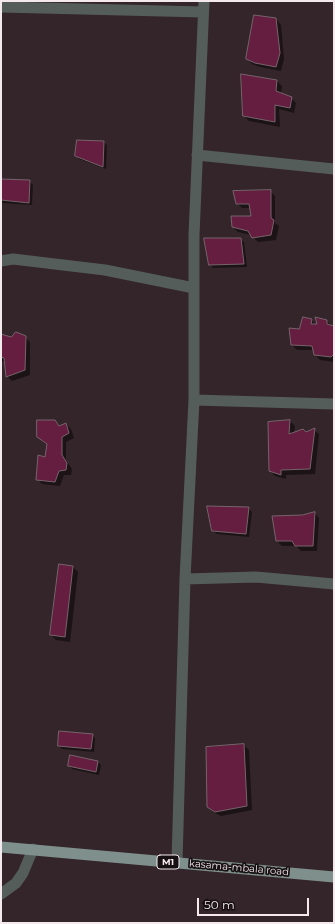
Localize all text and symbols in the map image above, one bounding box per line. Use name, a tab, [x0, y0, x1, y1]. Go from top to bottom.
road number: M1	[157, 855, 179, 869]
street label: kasama-mbala road	[189, 858, 289, 878]
scale bar	[199, 890, 311, 916]
text: 50 m	[204, 897, 235, 912]

